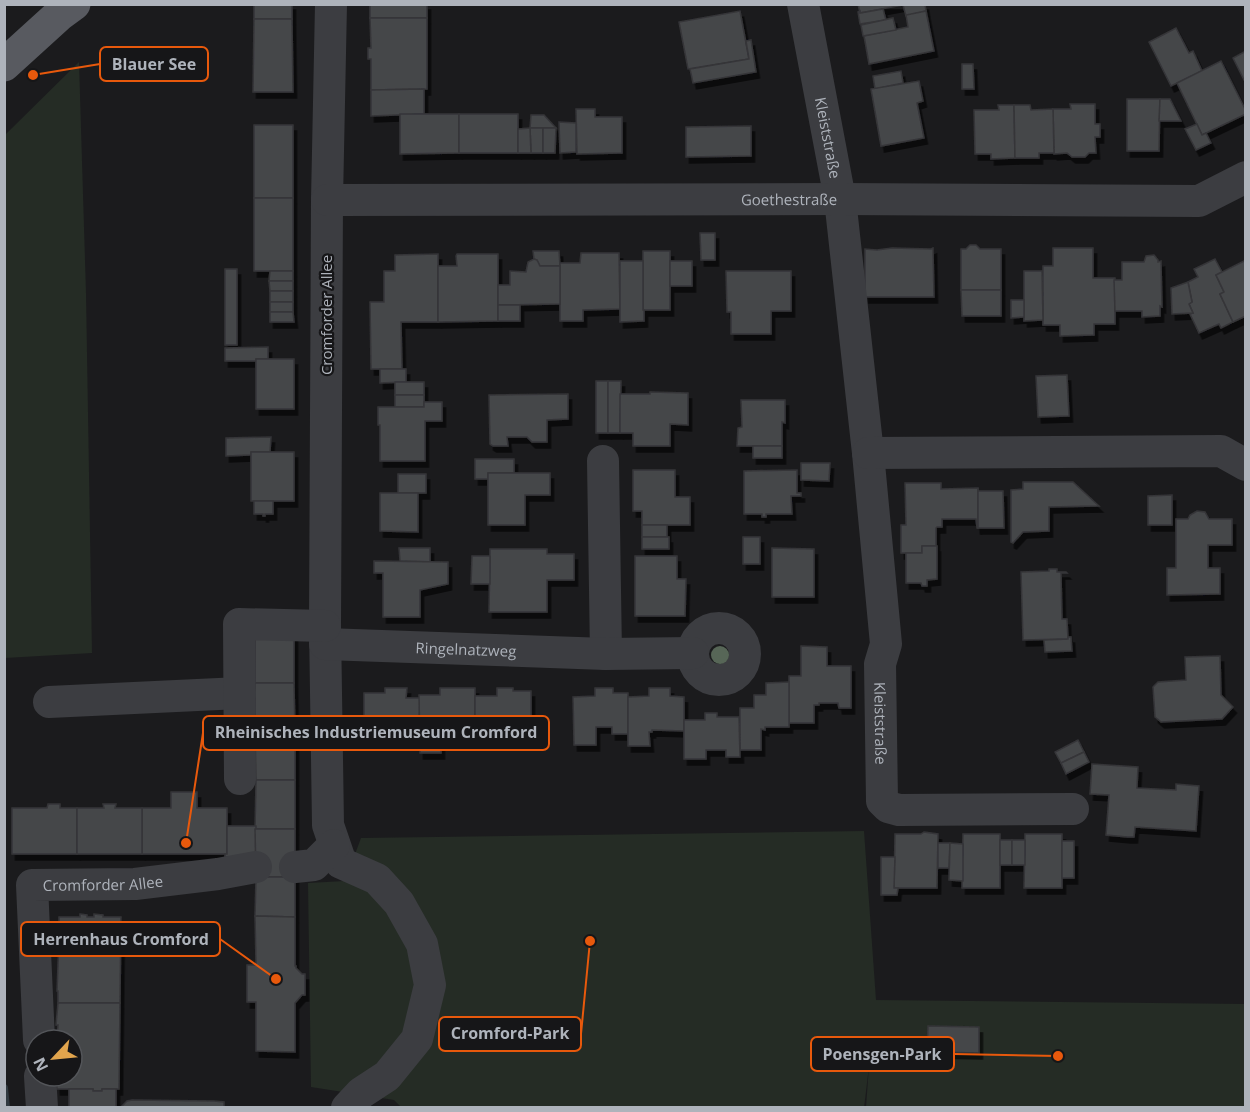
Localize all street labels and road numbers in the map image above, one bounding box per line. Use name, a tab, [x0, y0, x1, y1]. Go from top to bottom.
street label: Kleiststraße	[811, 95, 846, 180]
street label: Goethestraße	[741, 189, 837, 209]
street label: Cromforder Allee	[316, 255, 336, 375]
street label: Ringelnatzweg	[415, 637, 517, 661]
street label: Kleiststraße	[870, 682, 891, 765]
street label: Cromforder Allee	[43, 871, 164, 895]

